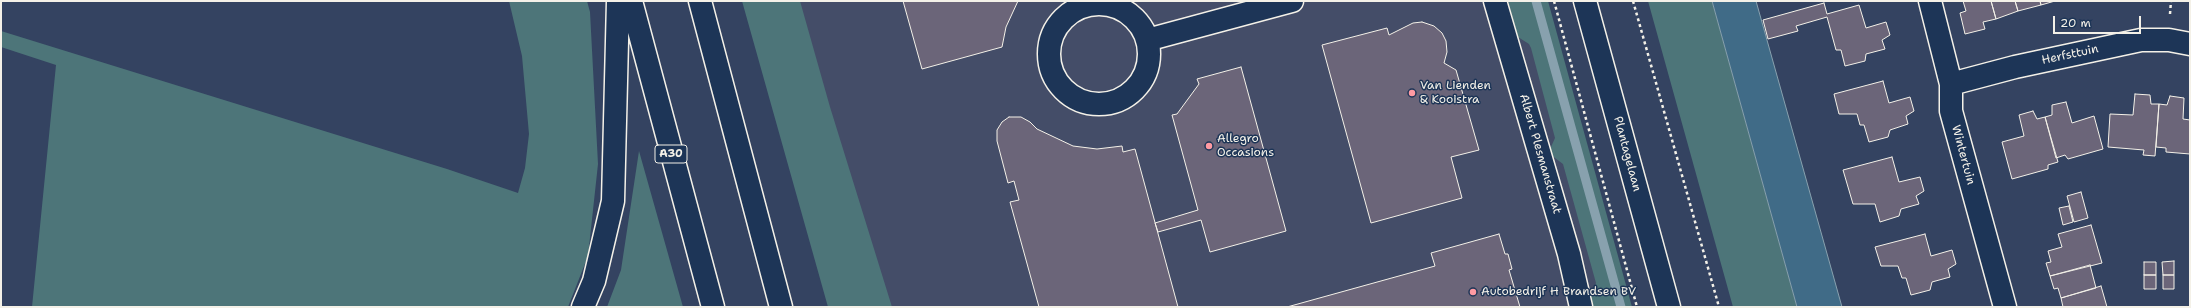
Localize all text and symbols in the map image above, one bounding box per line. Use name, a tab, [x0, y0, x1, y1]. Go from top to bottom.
scale bar	[2055, 8, 2143, 34]
text: 20 m	[2060, 15, 2091, 31]
street label: Herfsttuin	[2040, 42, 2100, 68]
place label: Van Lienden & Kooistra	[1420, 79, 1491, 107]
marker: Van Lienden & Kooistra	[1407, 88, 1417, 98]
street label: Albert Plesmanstraat	[1516, 92, 1564, 216]
street label: Plantagelaan	[1610, 115, 1644, 193]
street label: Wintertuin	[1948, 124, 1978, 186]
place label: Allegro Occasions	[1217, 132, 1274, 160]
marker: Allegro Occasions	[1204, 141, 1214, 151]
road number: A30	[655, 145, 687, 163]
place label: Autobedrijf H Brandsen BV	[1481, 285, 1636, 299]
marker: Autobedrijf H Brandsen BV	[1468, 287, 1478, 297]

